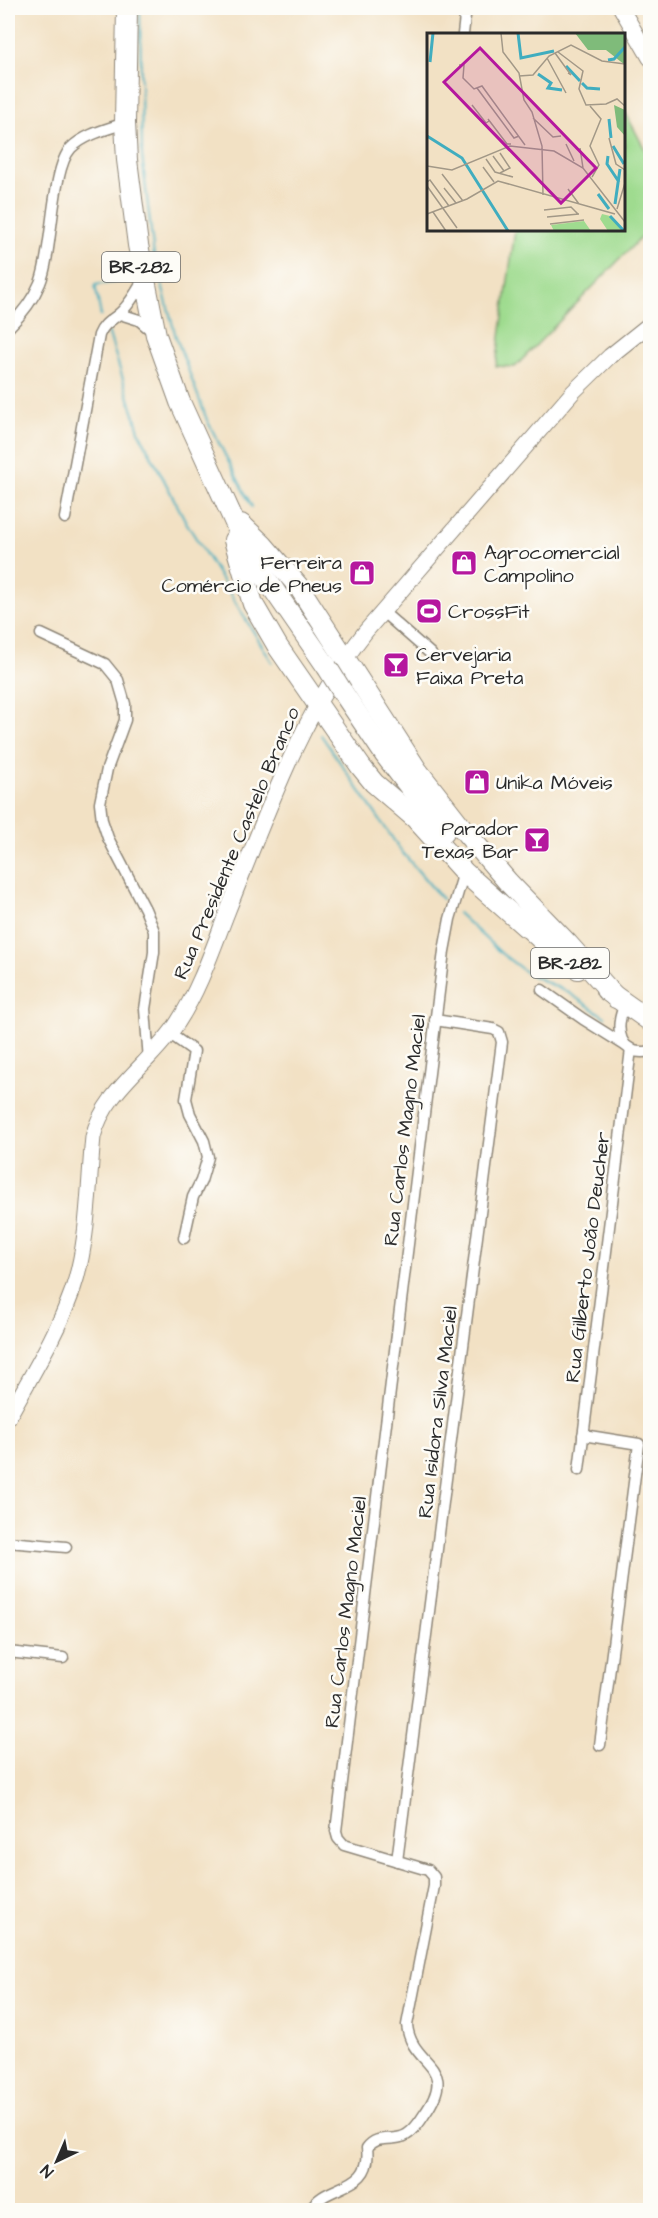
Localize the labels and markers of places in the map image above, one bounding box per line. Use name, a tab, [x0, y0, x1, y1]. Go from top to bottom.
place label: Agrocomercial Campolino	[484, 539, 620, 590]
shop icon: Agrocomercial Campolino	[449, 548, 479, 578]
place label: Ferreira Comércio de Pneus	[161, 549, 342, 600]
shop icon: Ferreira Comércio de Pneus	[347, 558, 377, 588]
sports icon: CrossFit	[414, 596, 444, 626]
place label: CrossFit	[448, 598, 529, 626]
place label: Cervejaria Faixa Preta	[416, 641, 524, 692]
bar icon: Cervejaria Faixa Preta	[381, 650, 411, 680]
shop icon: Unika Móveis	[462, 767, 492, 797]
place label: Unika Móveis	[496, 769, 613, 797]
place label: Parador Texas Bar	[422, 815, 518, 866]
bar icon: Parador Texas Bar	[522, 825, 552, 855]

